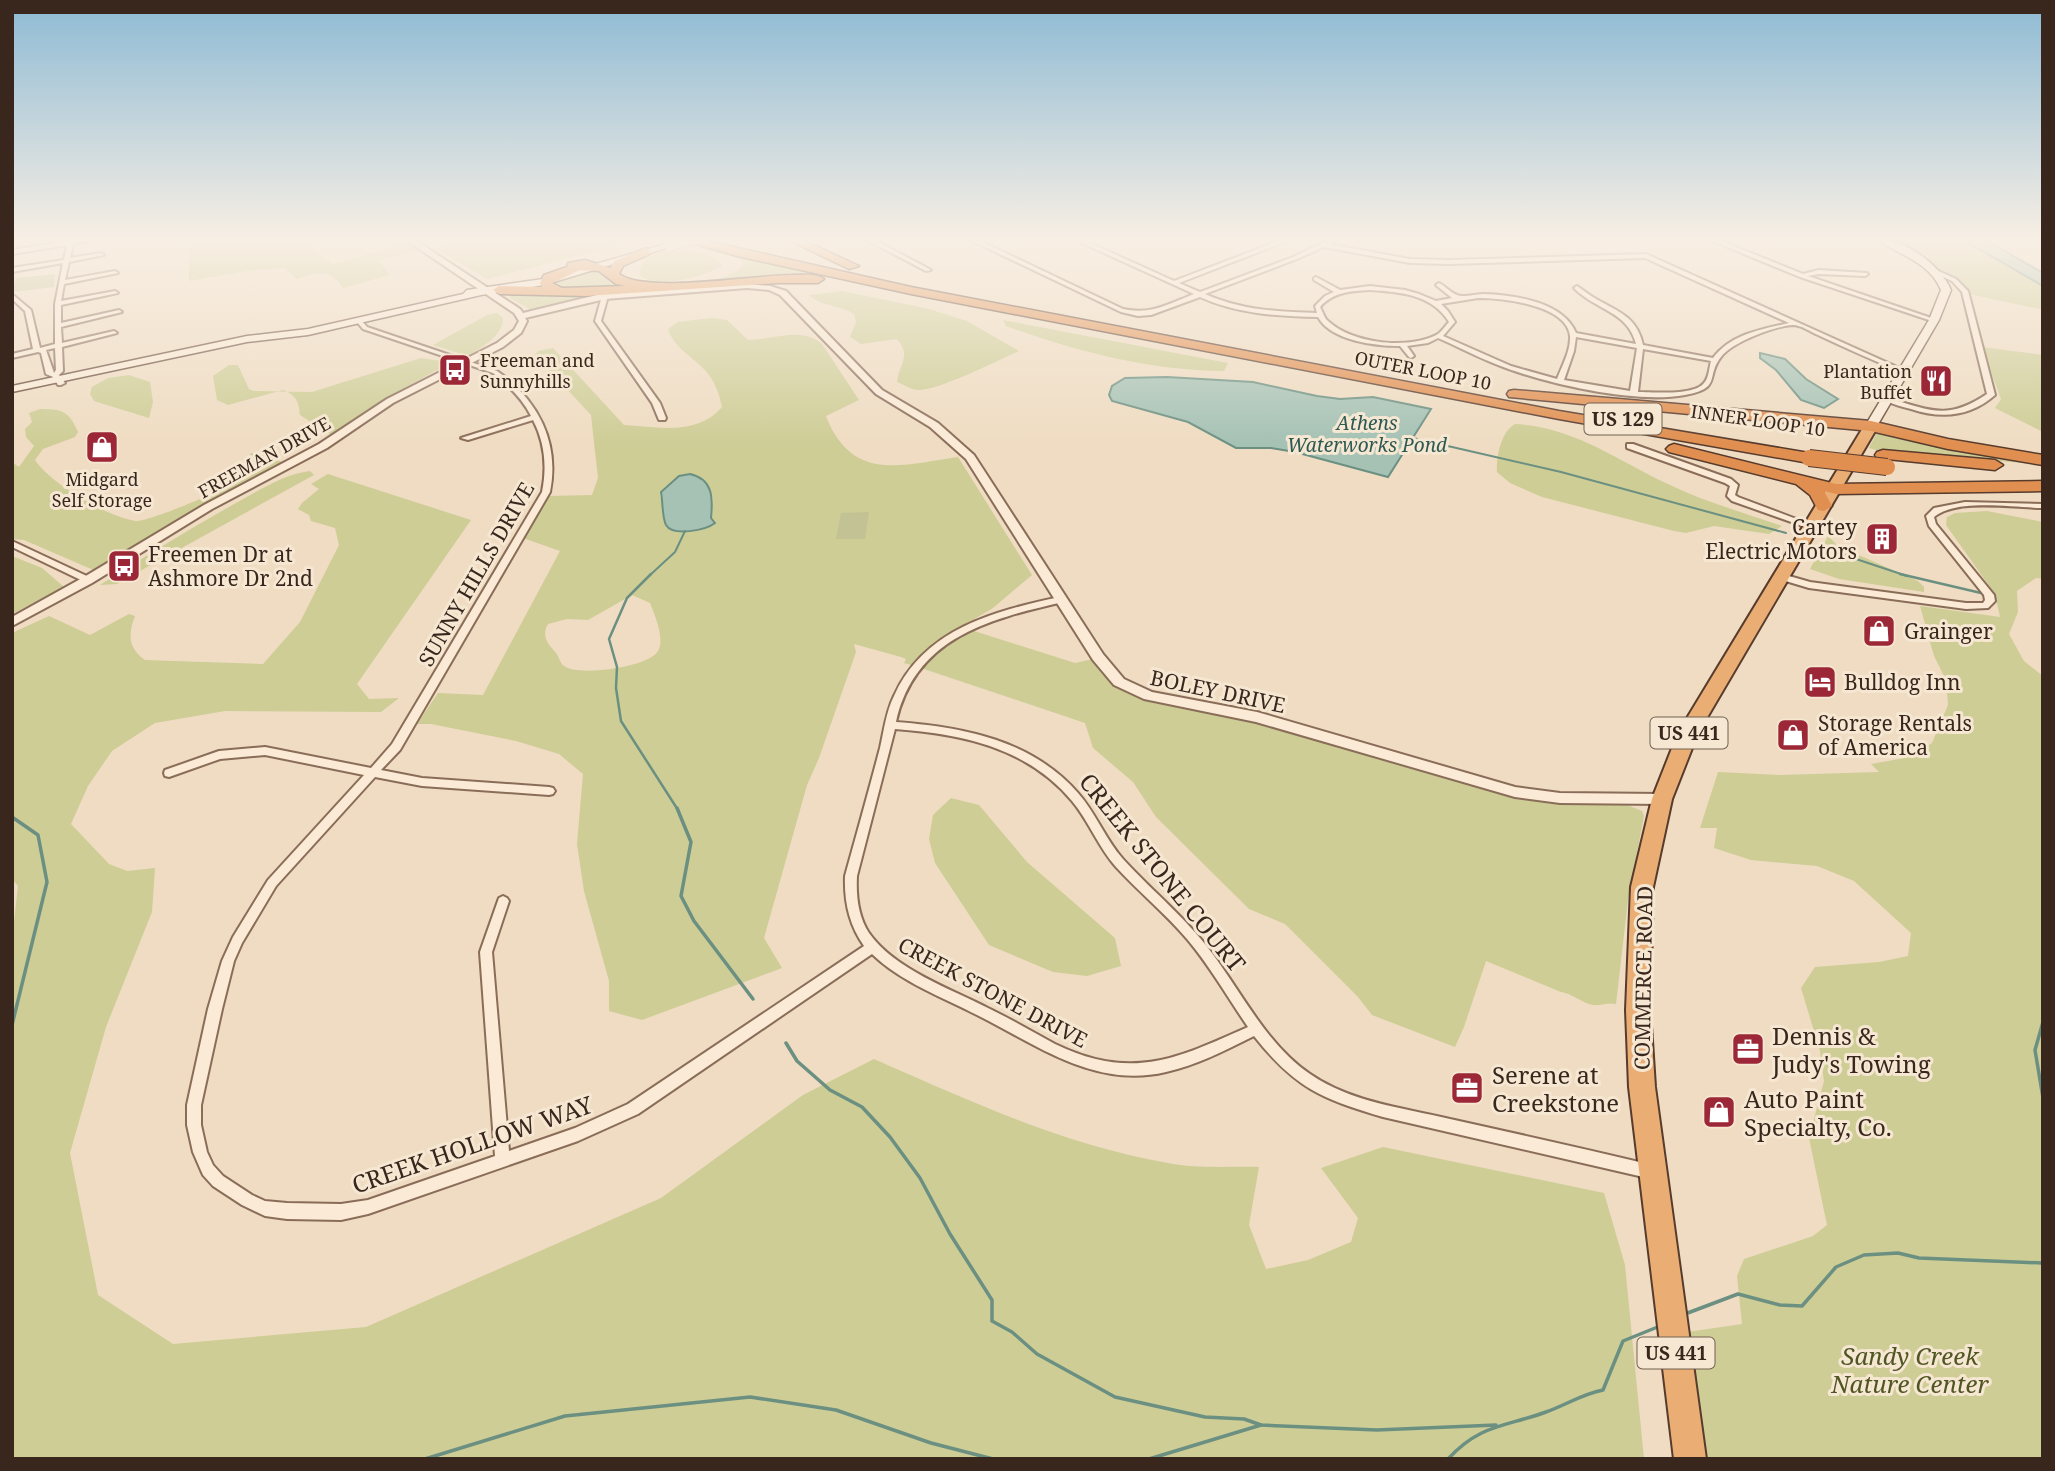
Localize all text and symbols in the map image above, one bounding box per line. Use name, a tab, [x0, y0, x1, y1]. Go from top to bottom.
street label: OUTER LOOP 10	[1353, 345, 1493, 395]
place label: Freeman and Sunnyhills	[480, 348, 595, 393]
bus stop icon: Freeman and Sunnyhills	[436, 351, 474, 389]
place label: Plantation Buffet	[1823, 359, 1912, 404]
restaurant icon: Plantation Buffet	[1917, 362, 1955, 400]
street label: INNER LOOP 10	[1689, 399, 1827, 441]
road number: US 129	[1584, 404, 1662, 434]
water label: Athens Waterworks Pond	[1287, 410, 1448, 458]
street label: FREEMAN DRIVE	[194, 411, 334, 503]
shop icon: Midgard Self Storage	[83, 428, 121, 466]
place label: Midgard Self Storage	[52, 467, 152, 512]
street label: SUNNY HILLS DRIVE	[412, 477, 540, 671]
place label: Cartey Electric Motors	[1705, 513, 1857, 565]
building icon: Cartey Electric Motors	[1863, 520, 1901, 558]
place label: Freemen Dr at Ashmore Dr 2nd	[148, 540, 313, 592]
bus stop icon: Freemen Dr at Ashmore Dr 2nd	[105, 547, 143, 585]
shop icon: Grainger	[1860, 612, 1898, 650]
place label: Grainger	[1904, 617, 1993, 645]
street label: BOLEY DRIVE	[1148, 663, 1288, 719]
hotel icon: Bulldog Inn	[1801, 663, 1839, 701]
place label: Bulldog Inn	[1844, 668, 1961, 696]
place label: Storage Rentals of America	[1818, 709, 1972, 761]
shop icon: Storage Rentals of America	[1774, 716, 1812, 754]
road number: US 441	[1650, 718, 1728, 748]
street label: CREEK STONE COURT	[1072, 766, 1254, 979]
street label: COMMERCE ROAD	[1627, 886, 1659, 1070]
street label: CREEK STONE DRIVE	[893, 930, 1093, 1054]
place label: Dennis & Judy's Towing	[1771, 1019, 1931, 1080]
office icon: Dennis & Judy's Towing	[1729, 1030, 1767, 1068]
place label: Serene at Creekstone	[1492, 1058, 1619, 1119]
office icon: Serene at Creekstone	[1448, 1069, 1486, 1107]
place label: Auto Paint Specialty, Co.	[1744, 1082, 1892, 1143]
street label: CREEK HOLLOW WAY	[347, 1087, 598, 1201]
shop icon: Auto Paint Specialty, Co.	[1700, 1093, 1738, 1131]
road number: US 441	[1638, 1338, 1714, 1368]
park label: Sandy Creek Nature Center	[1830, 1339, 1989, 1400]

